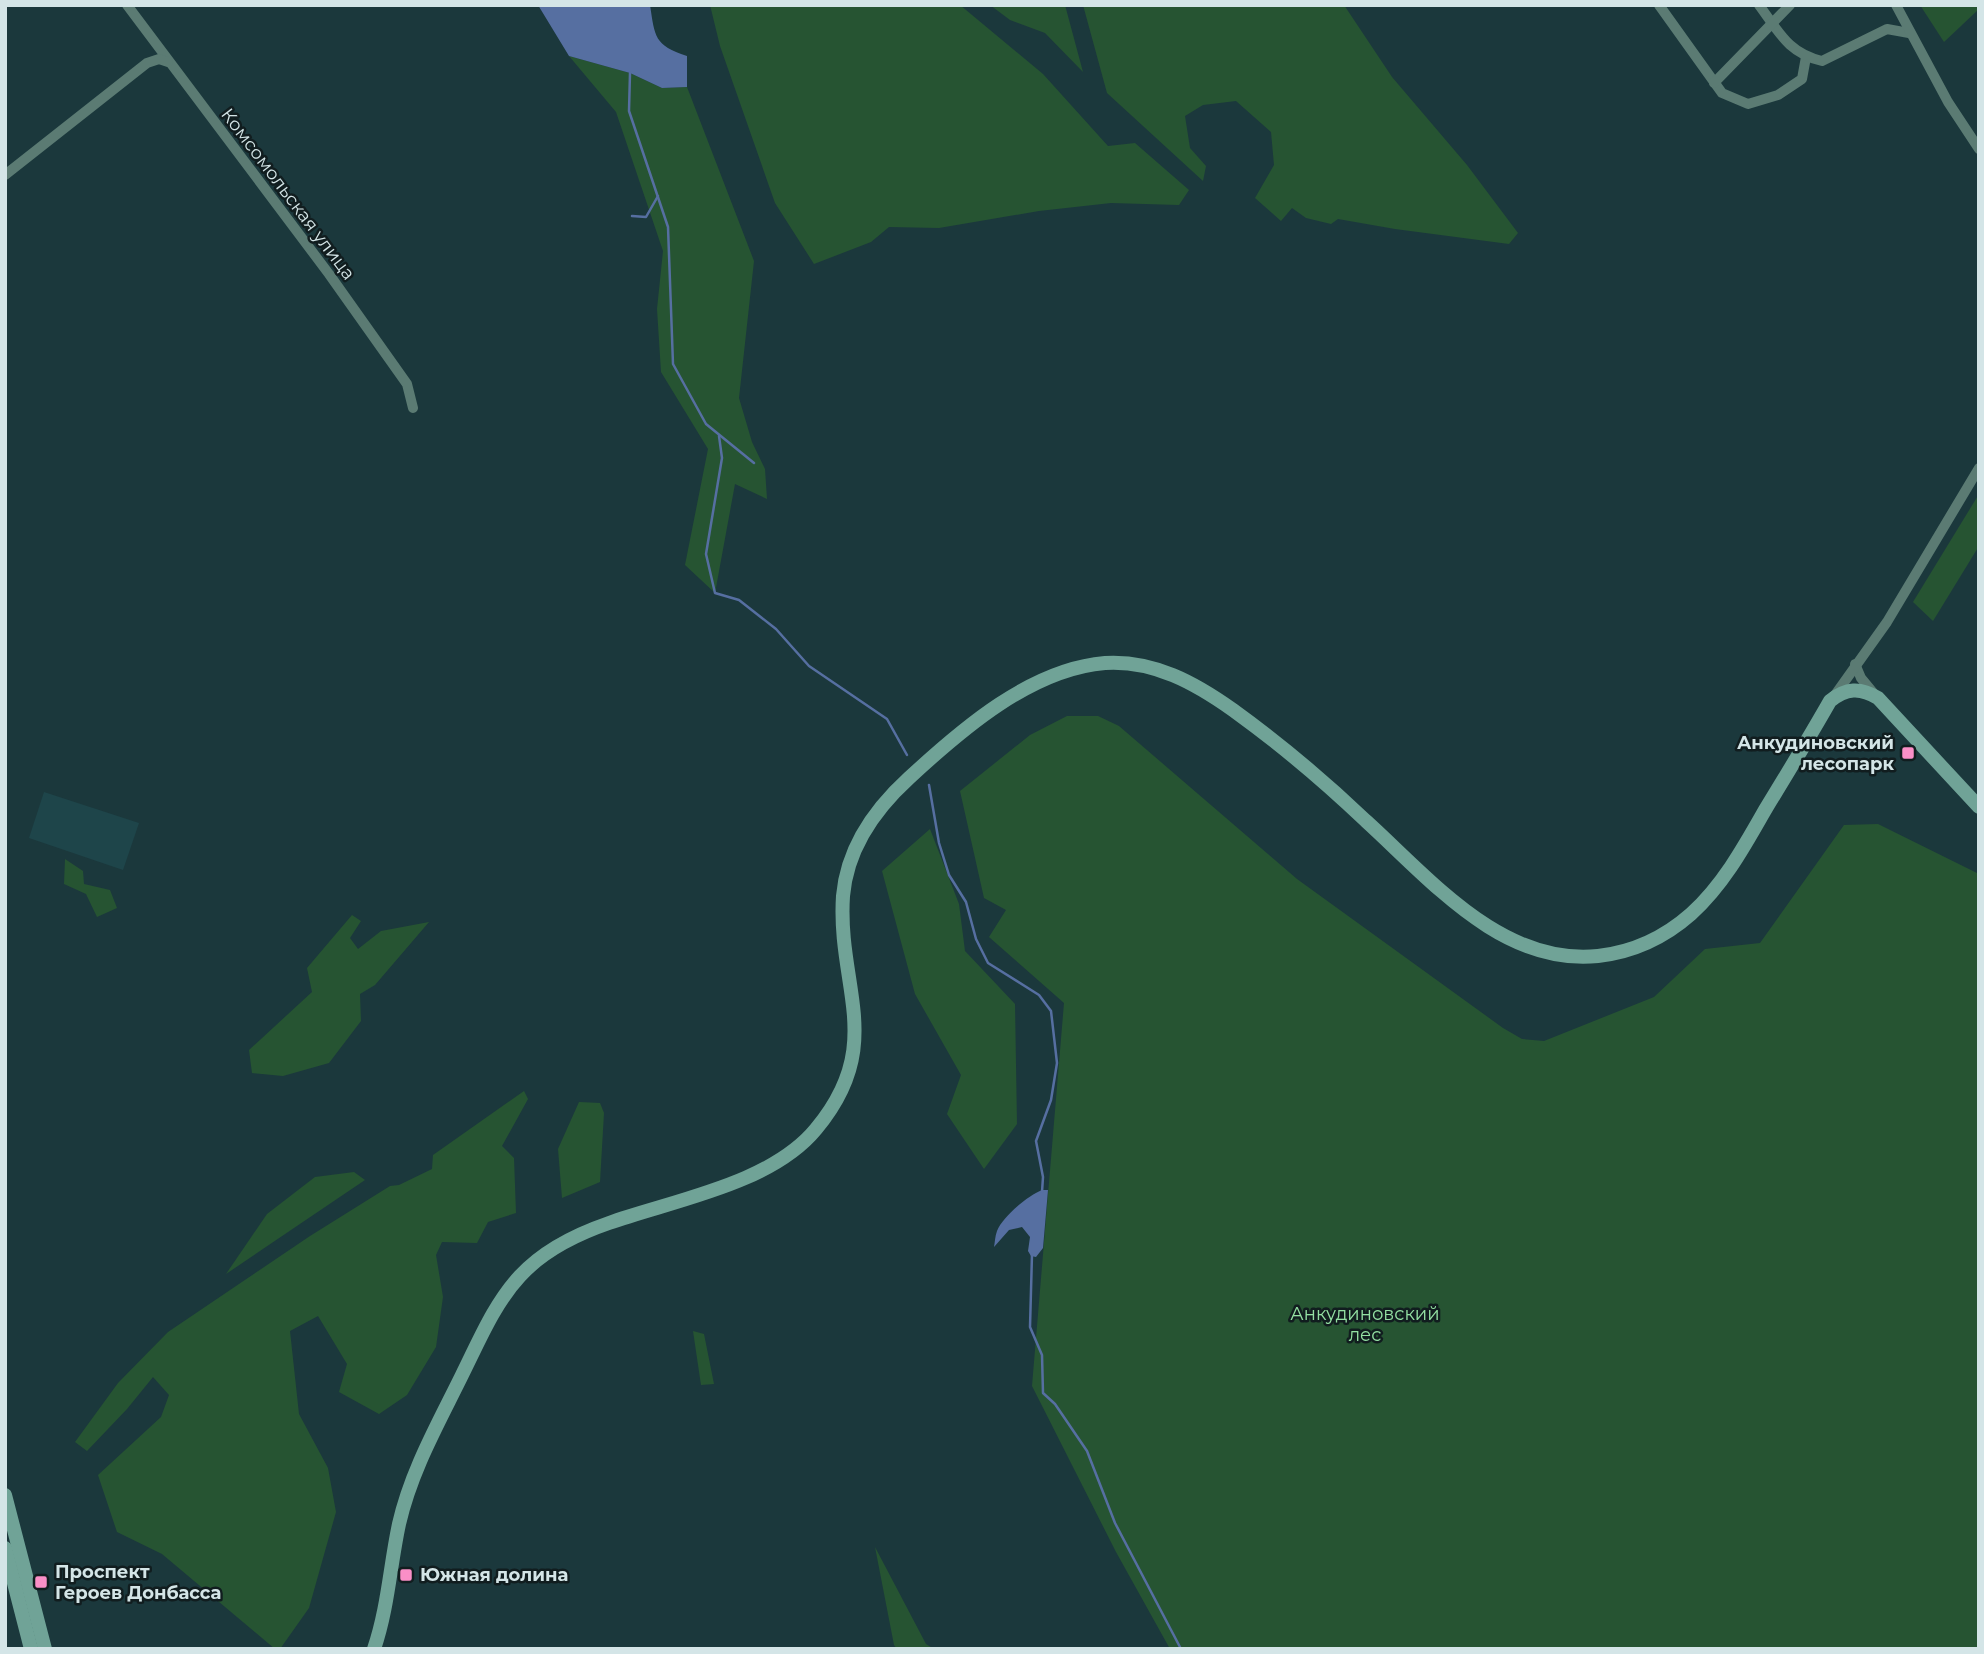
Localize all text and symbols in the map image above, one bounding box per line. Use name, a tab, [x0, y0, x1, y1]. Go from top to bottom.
street label: Комсомольская улица	[216, 104, 360, 284]
place label: Анкудиновский лесопарк	[1737, 732, 1894, 775]
marker: Анкудиновский лесопарк	[1900, 745, 1916, 761]
park label: Анкудиновский лес	[1290, 1303, 1440, 1346]
place label: Проспект Героев Донбасса	[55, 1561, 221, 1604]
place label: Южная долина	[420, 1564, 568, 1586]
marker: Южная долина	[398, 1567, 414, 1583]
marker: Проспект Героев Донбасса	[33, 1574, 49, 1590]

